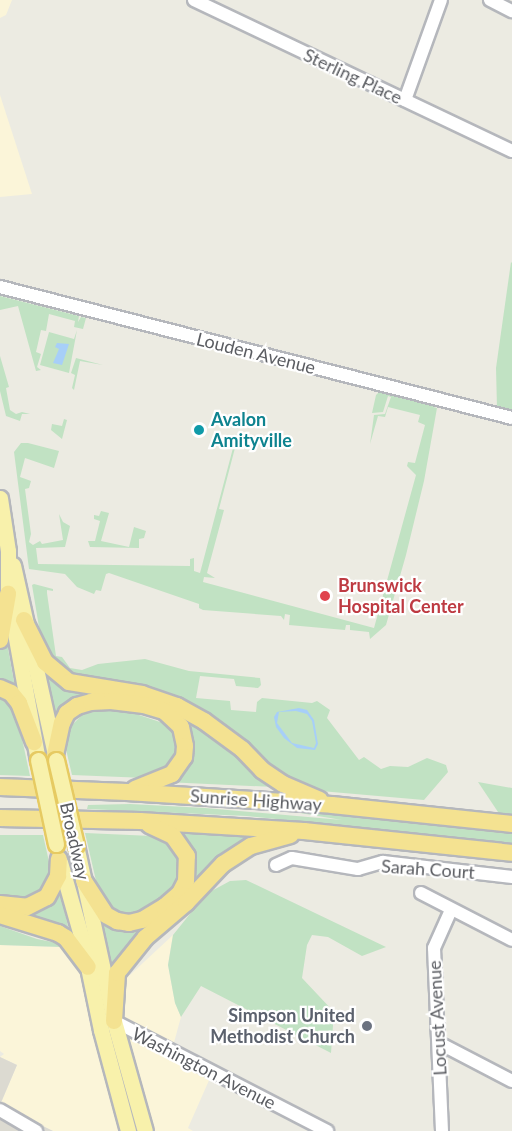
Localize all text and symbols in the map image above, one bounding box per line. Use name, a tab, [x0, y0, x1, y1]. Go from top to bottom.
street label: Sterling Place	[300, 44, 406, 108]
street label: Louden Avenue	[194, 328, 318, 378]
place label: Avalon Amityville	[211, 409, 292, 452]
marker: Avalon Amityville	[192, 423, 206, 437]
place label: Brunswick Hospital Center	[338, 575, 464, 618]
marker: Brunswick Hospital Center	[316, 587, 334, 605]
street label: Sunrise Highway	[190, 785, 322, 815]
street label: Broadway	[56, 800, 94, 882]
street label: Sarah Court	[381, 855, 475, 883]
street label: Locust Avenue	[423, 960, 451, 1076]
place label: Simpson United Methodist Church	[210, 1005, 355, 1048]
marker: Simpson United Methodist Church	[360, 1019, 374, 1033]
street label: Washington Avenue	[128, 1022, 280, 1114]

